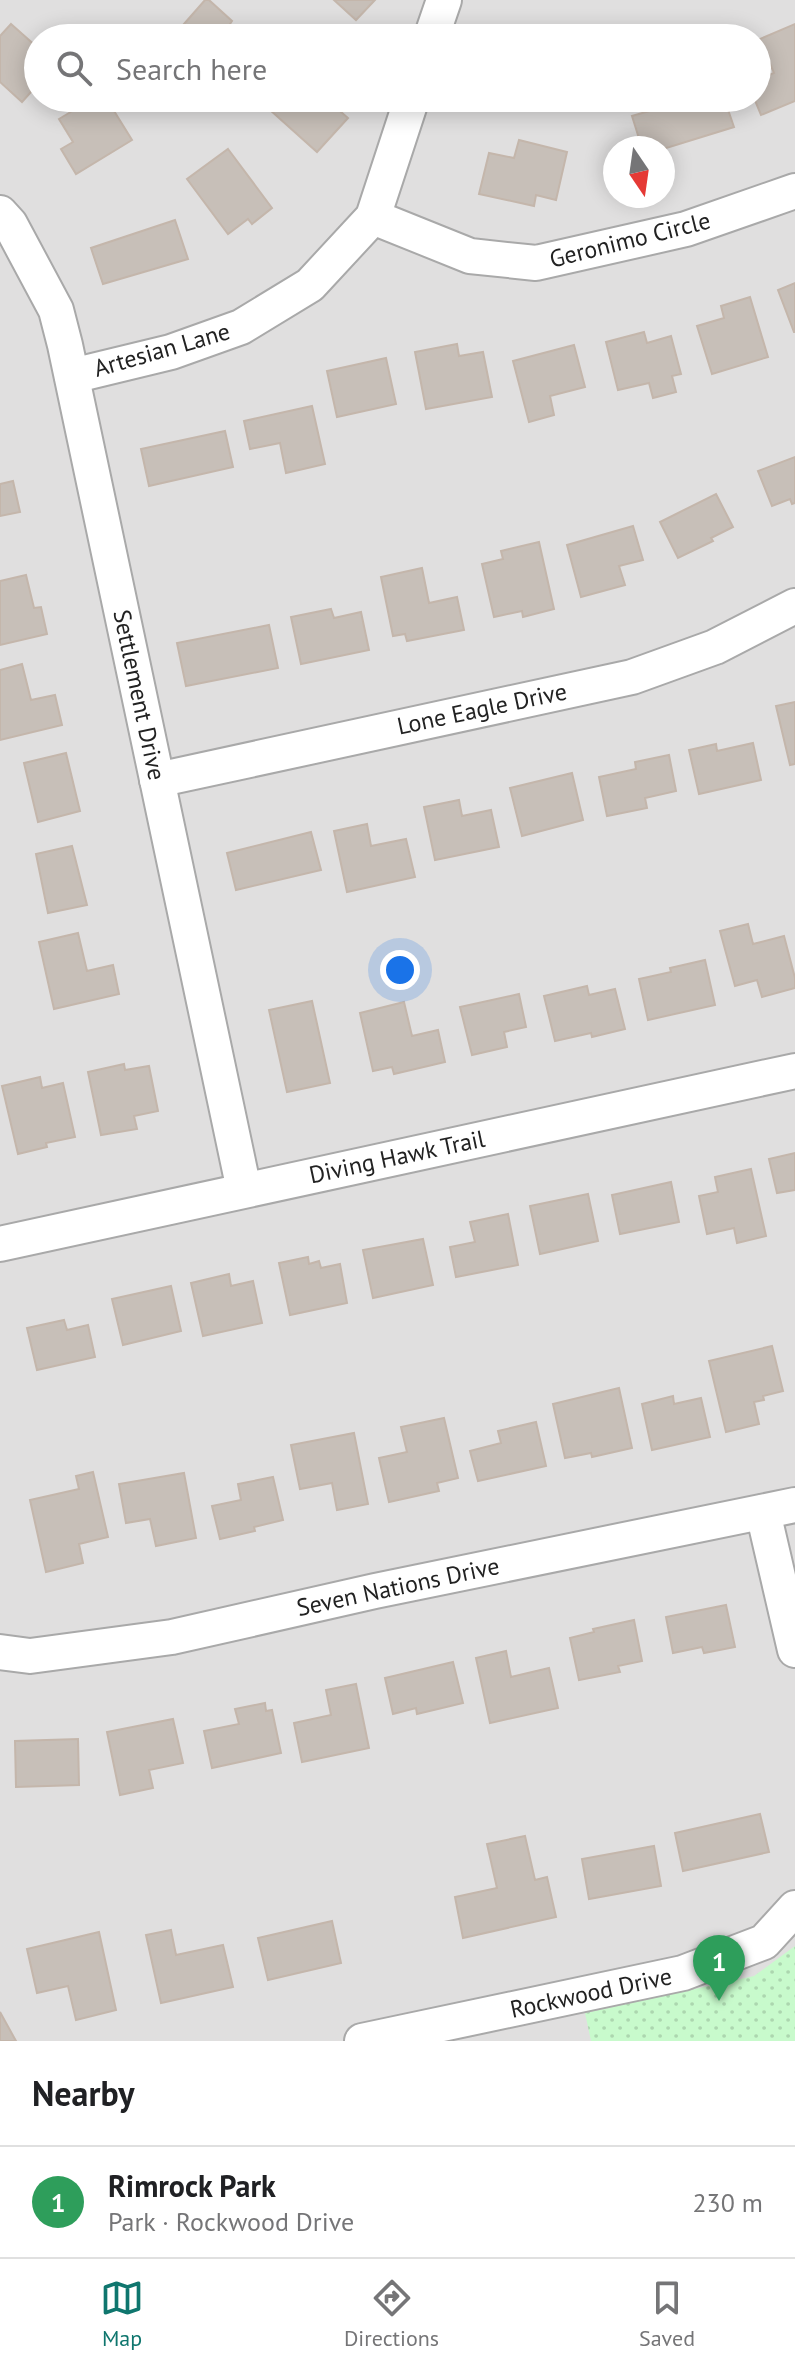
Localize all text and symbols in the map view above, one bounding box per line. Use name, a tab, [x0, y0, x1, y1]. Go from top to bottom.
search box	[24, 24, 771, 112]
icon: search	[52, 46, 96, 90]
text: Search here	[116, 49, 267, 88]
north arrow	[603, 136, 675, 208]
street label: Geronimo Circle	[546, 205, 713, 274]
street label: Artesian Lane	[90, 315, 233, 384]
street label: Settlement Drive	[106, 607, 173, 783]
street label: Lone Eagle Drive	[394, 675, 570, 742]
your location	[380, 950, 420, 990]
street label: Diving Hawk Trail	[306, 1123, 488, 1190]
street label: Seven Nations Drive	[294, 1550, 502, 1623]
pin: 1	[693, 1935, 745, 2001]
street label: Rockwood Drive	[507, 1960, 675, 2025]
text: Nearby	[32, 2071, 134, 2115]
text: Rimrock Park	[108, 2166, 276, 2205]
text: 1	[51, 2186, 65, 2219]
text: 230 m	[692, 2186, 763, 2219]
text: Park · Rockwood Drive	[108, 2205, 354, 2238]
tab: Map	[100, 2276, 144, 2352]
tab: Directions	[344, 2276, 439, 2352]
tab: Saved	[639, 2276, 695, 2352]

